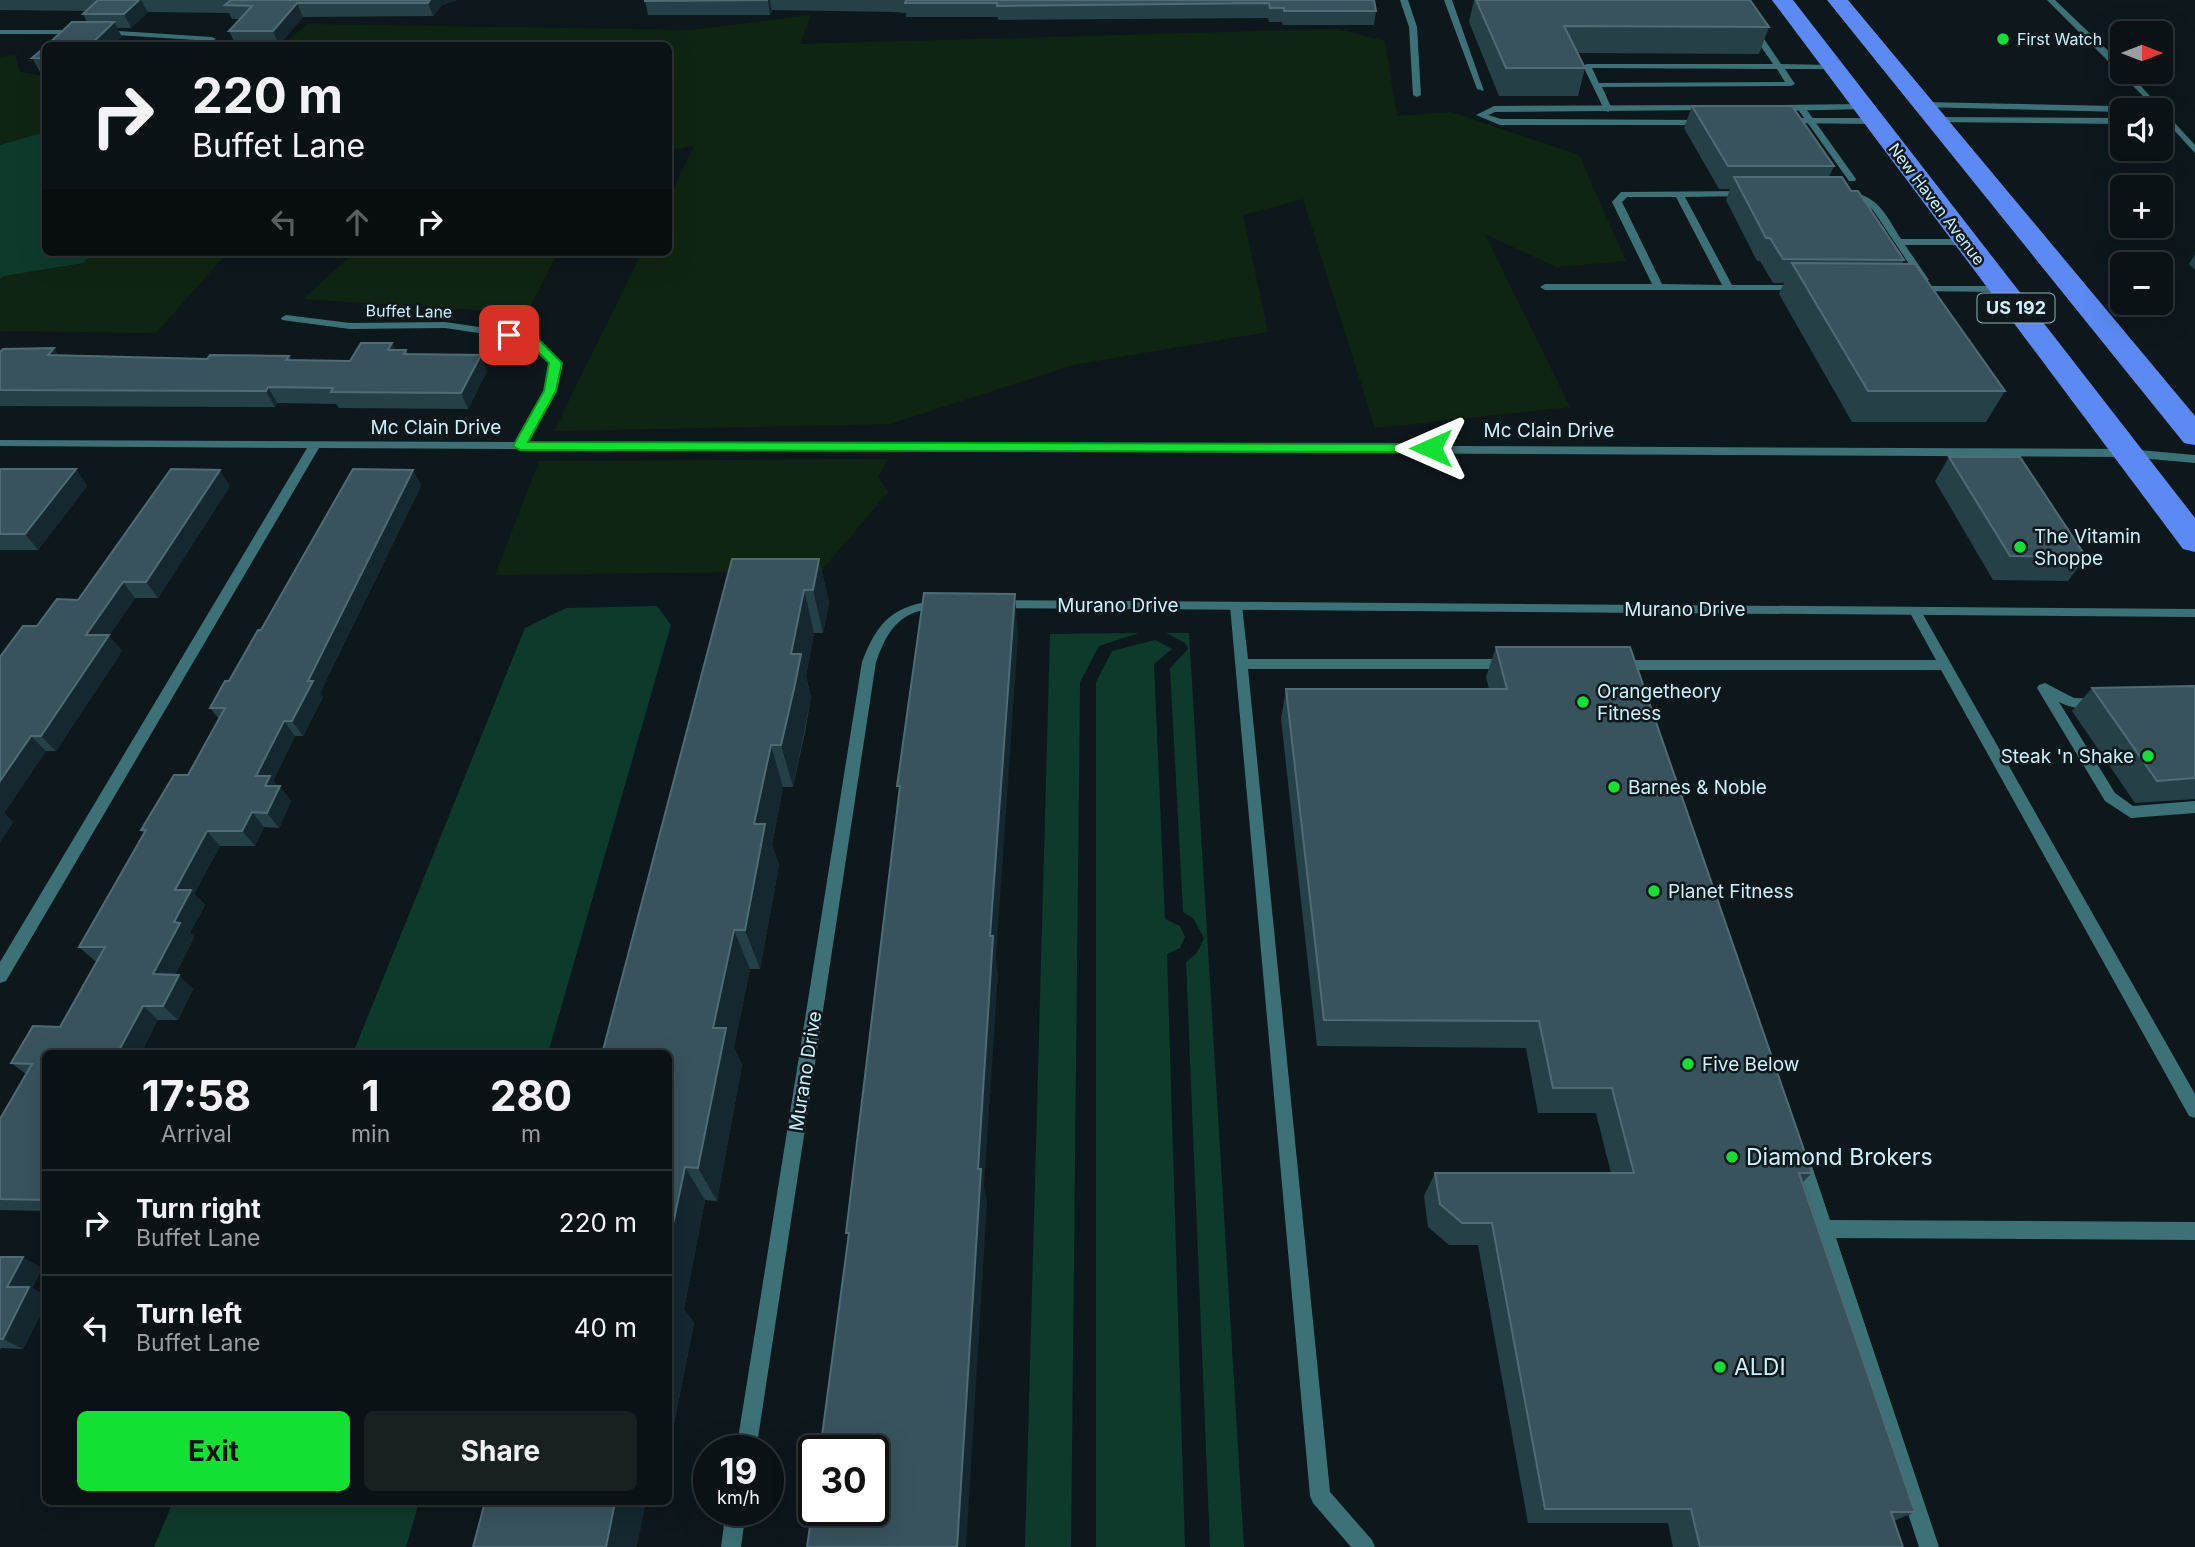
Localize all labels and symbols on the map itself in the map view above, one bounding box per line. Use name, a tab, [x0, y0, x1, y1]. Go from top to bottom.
north arrow	[2110, 21, 2174, 84]
place label: First Watch	[2017, 29, 2102, 49]
marker: First Watch	[1995, 31, 2011, 47]
street label: New Haven Avenue	[1885, 139, 1989, 269]
road number: US 192	[1978, 294, 2054, 322]
street label: Buffet Lane	[366, 300, 452, 322]
pin	[479, 305, 539, 365]
position arrow	[1394, 411, 1468, 485]
street label: Mc Clain Drive	[371, 416, 501, 439]
street label: Mc Clain Drive	[1484, 419, 1614, 442]
place label: The Vitamin Shoppe	[2034, 525, 2141, 570]
marker: The Vitamin Shoppe	[2012, 539, 2028, 555]
street label: Murano Drive	[1057, 594, 1179, 617]
street label: Murano Drive	[1624, 598, 1746, 621]
place label: Orangetheory Fitness	[1597, 680, 1722, 725]
marker: Orangetheory Fitness	[1575, 694, 1591, 710]
place label: Steak 'n Shake	[2001, 745, 2134, 768]
marker: Steak 'n Shake	[2140, 748, 2156, 764]
place label: Barnes & Noble	[1628, 776, 1767, 799]
marker: Barnes & Noble	[1606, 779, 1622, 795]
place label: Planet Fitness	[1668, 880, 1794, 903]
marker: Planet Fitness	[1646, 883, 1662, 899]
street label: Murano Drive	[785, 1009, 826, 1133]
place label: Five Below	[1702, 1053, 1799, 1076]
marker: Five Below	[1680, 1056, 1696, 1072]
place label: Diamond Brokers	[1746, 1143, 1933, 1171]
marker: Diamond Brokers	[1724, 1149, 1740, 1165]
place label: ALDI	[1734, 1353, 1786, 1381]
marker: ALDI	[1712, 1359, 1728, 1375]
speed limit sign: 30	[798, 1435, 889, 1526]

